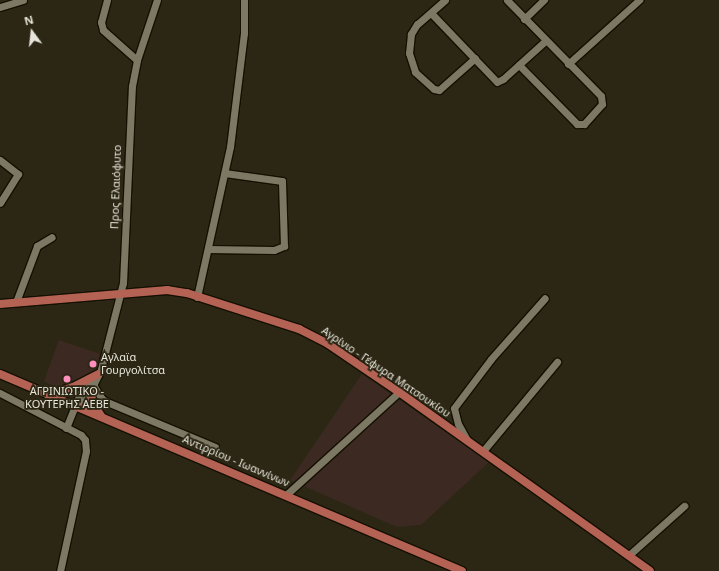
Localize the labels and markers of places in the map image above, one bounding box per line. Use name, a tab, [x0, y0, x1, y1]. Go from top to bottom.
place label: Αγλαϊα Γουργολίτσα	[101, 351, 165, 377]
marker: Αγλαϊα Γουργολίτσα	[88, 359, 98, 369]
marker: ΑΓΡΙΝΙΩΤΙΚΟ - ΚΟΥΤΕΡΗΣ ΑΕΒΕ	[62, 374, 72, 384]
place label: ΑΓΡΙΝΙΩΤΙΚΟ - ΚΟΥΤΕΡΗΣ ΑΕΒΕ	[25, 385, 109, 411]

